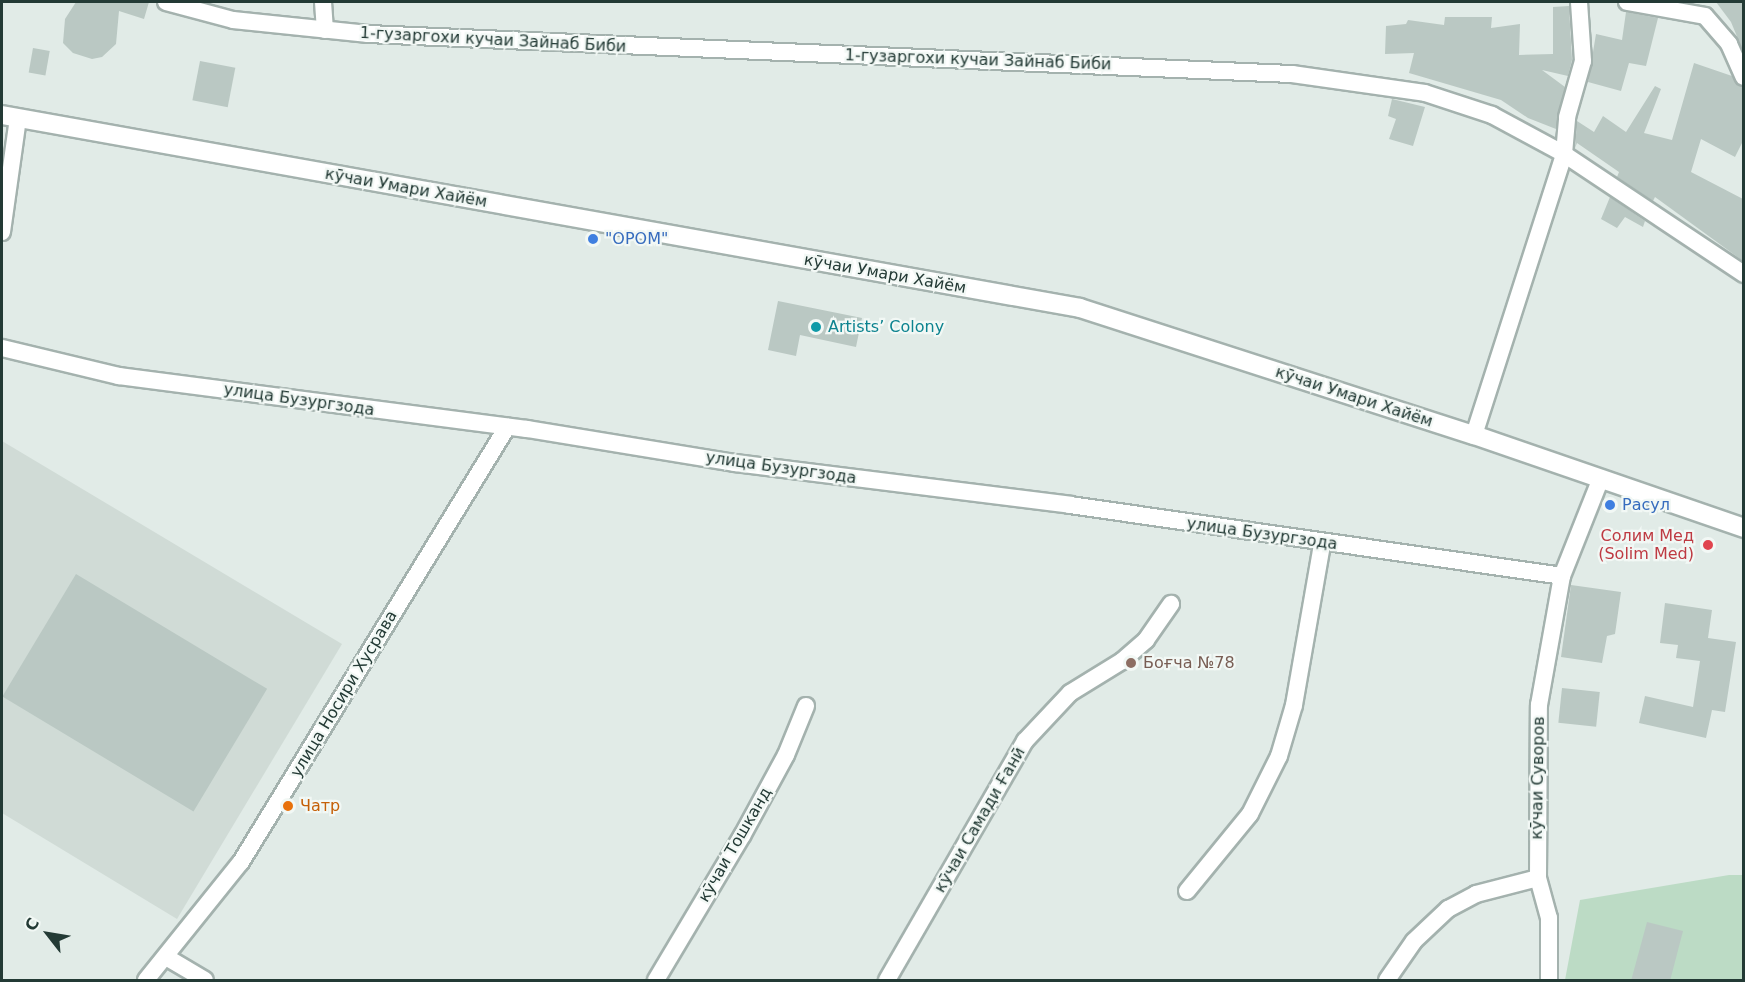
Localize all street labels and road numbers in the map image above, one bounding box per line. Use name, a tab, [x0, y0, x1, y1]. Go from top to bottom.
street label: 1-гузаргохи кучаи Зайнаб Биби	[359, 23, 627, 57]
street label: 1-гузаргохи кучаи Зайнаб Биби	[844, 46, 1112, 74]
street label: кӯчаи Умари Хайём	[323, 164, 489, 212]
street label: кӯчаи Умари Хайём	[802, 250, 968, 298]
street label: кӯчаи Умари Хайём	[1273, 362, 1435, 432]
street label: улица Бузургзода	[222, 380, 376, 420]
street label: улица Бузургзода	[704, 448, 858, 488]
street label: улица Бузургзода	[1185, 514, 1339, 554]
street label: улица Носири Хусрава	[287, 607, 401, 781]
street label: кӯчаи Суворов	[1527, 716, 1549, 840]
street label: кӯчаи Самади Ғанӣ	[931, 744, 1029, 896]
street label: кӯчаи Тошканд	[694, 784, 776, 906]

